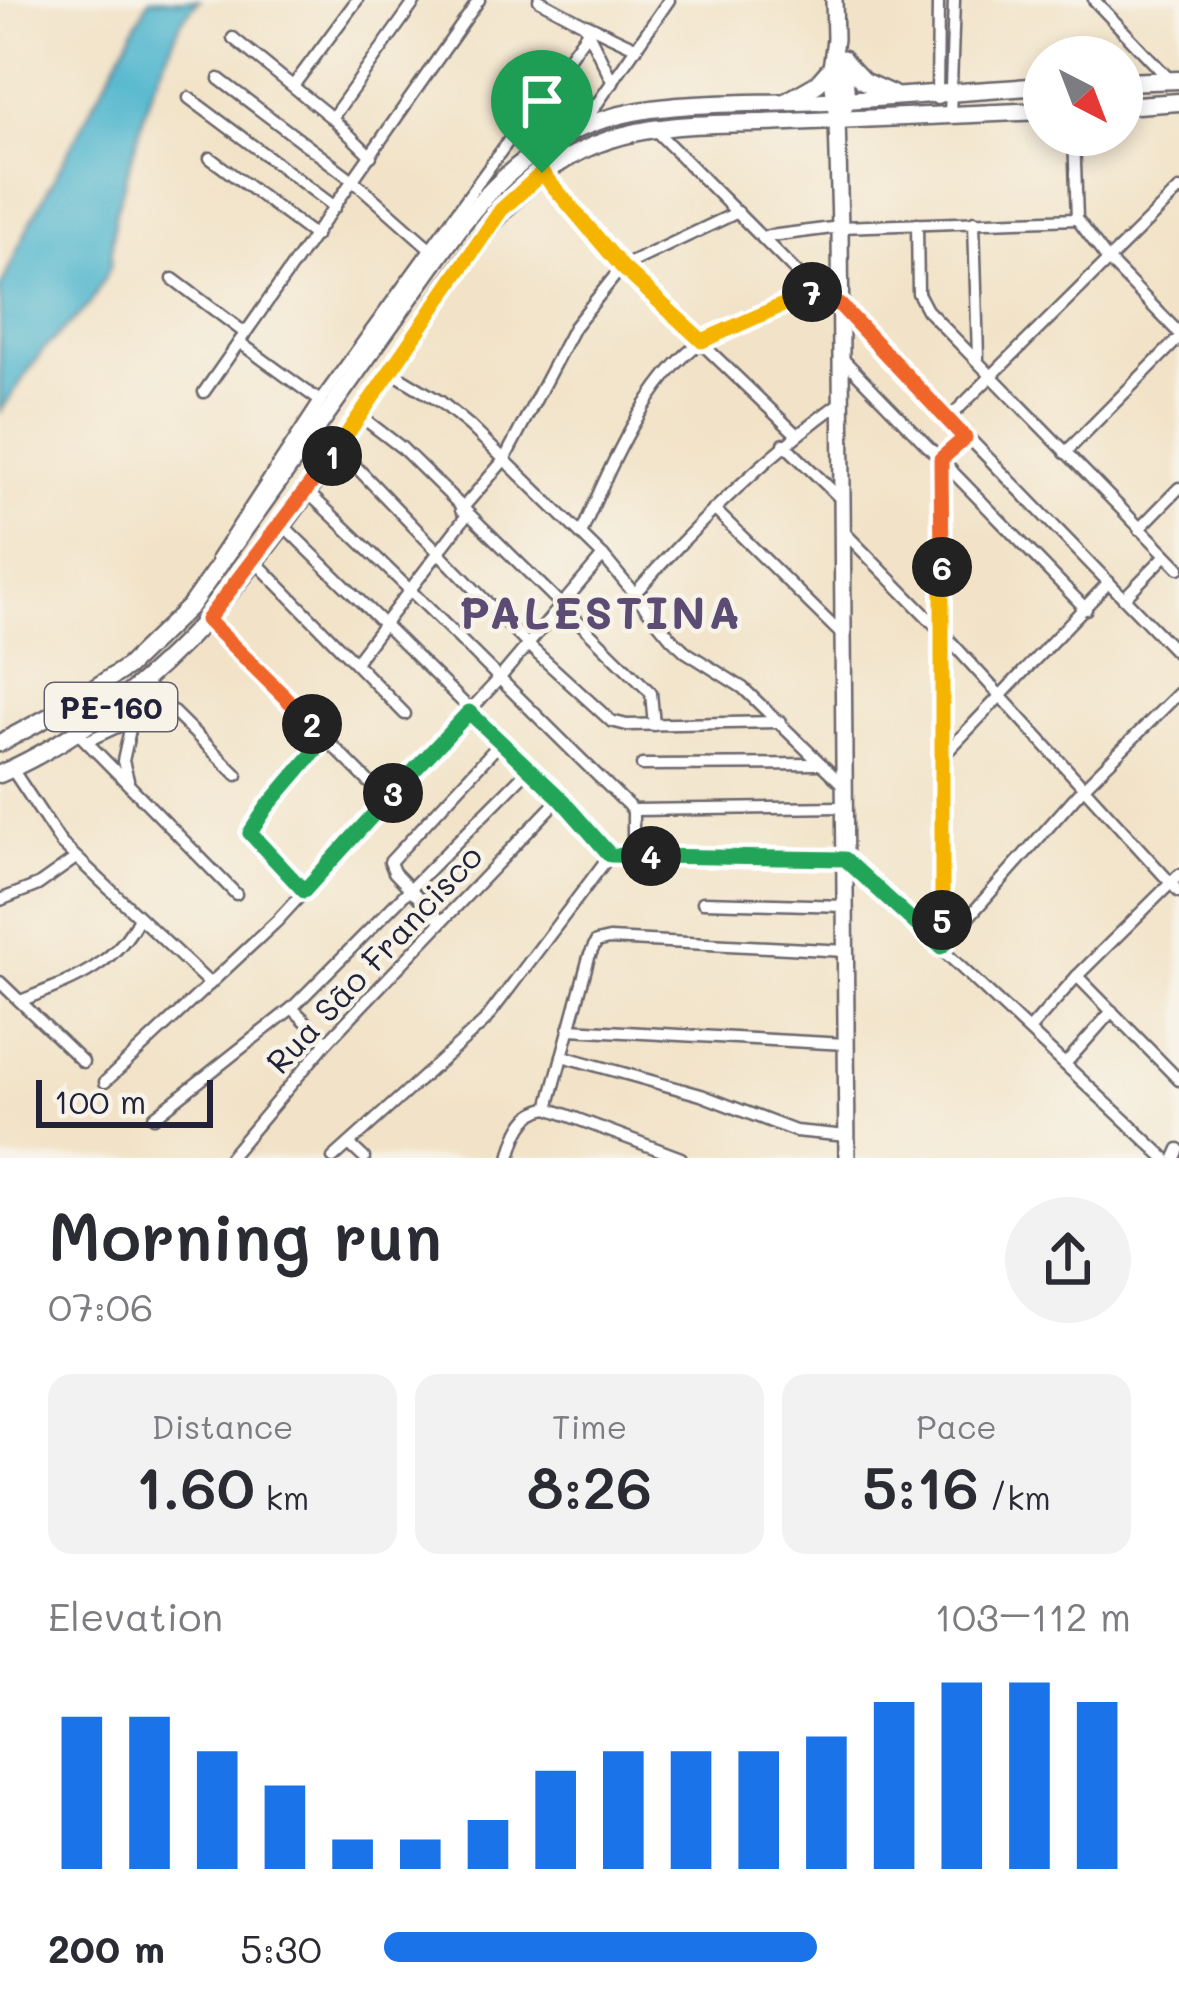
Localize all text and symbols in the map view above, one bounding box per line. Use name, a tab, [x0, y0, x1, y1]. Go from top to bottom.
north arrow	[1023, 36, 1143, 156]
map controls	[1023, 36, 1143, 156]
pin	[491, 50, 593, 173]
icon: arrive	[509, 68, 575, 134]
pin: 7	[782, 262, 842, 322]
text: 7	[803, 270, 821, 313]
pin: 1	[302, 426, 362, 486]
text: 1	[325, 434, 339, 477]
pin: 6	[912, 537, 972, 597]
text: 6	[932, 545, 952, 588]
district label: PALESTINA	[459, 582, 743, 640]
road number: PE-160	[45, 683, 177, 731]
pin: 2	[282, 694, 342, 754]
text: 2	[303, 702, 321, 745]
pin: 3	[363, 763, 423, 823]
text: 3	[383, 771, 403, 814]
pin: 4	[621, 826, 681, 886]
street label: Rua São Francisco	[256, 834, 490, 1082]
text: 4	[641, 834, 661, 877]
pin: 5	[912, 890, 972, 950]
text: 5	[932, 898, 952, 941]
scale bar	[36, 1074, 213, 1127]
text: 100 m	[54, 1079, 146, 1122]
text: Morning run	[48, 1192, 442, 1278]
button: share	[1005, 1197, 1131, 1323]
text: 07:06	[48, 1280, 153, 1331]
text: Distance	[152, 1404, 294, 1447]
text: Time	[552, 1404, 627, 1447]
text: Pace	[916, 1404, 997, 1447]
text: 1.60	[136, 1447, 255, 1525]
text: 8:26	[527, 1447, 652, 1525]
text: 5:16	[862, 1447, 979, 1525]
text: km	[255, 1475, 309, 1518]
text: /km	[979, 1475, 1051, 1518]
text: Elevation	[48, 1590, 223, 1641]
text: 103–112 m	[935, 1590, 1131, 1641]
text: 200 m	[48, 1922, 165, 1973]
text: 5:30	[240, 1922, 322, 1973]

